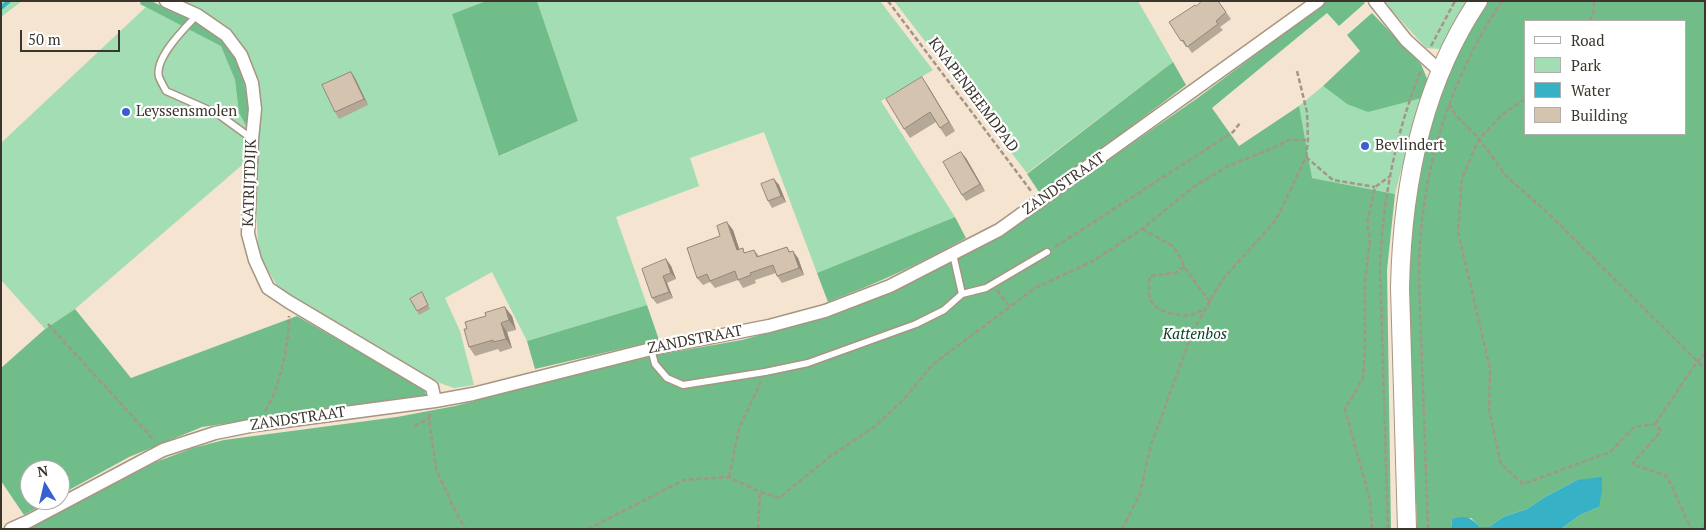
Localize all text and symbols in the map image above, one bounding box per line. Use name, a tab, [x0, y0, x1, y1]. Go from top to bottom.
scale bar	[22, 20, 122, 52]
legend	[1524, 20, 1686, 135]
text: 50 m	[28, 29, 61, 49]
text: Road	[1571, 30, 1604, 50]
street label: KNAPENBEEMDPAD	[924, 34, 1022, 156]
text: Park	[1571, 55, 1601, 75]
text: Water	[1571, 80, 1610, 100]
place label: Leyssensmolen	[136, 103, 237, 121]
text: Building	[1571, 105, 1628, 125]
marker: Leyssensmolen	[120, 106, 132, 118]
place label: Bevlindert	[1375, 137, 1444, 155]
street label: KATRIJTDIJK	[239, 139, 261, 227]
marker: Bevlindert	[1359, 140, 1371, 152]
street label: ZANDSTRAAT	[1019, 149, 1109, 219]
street label: ZANDSTRAAT	[646, 322, 744, 358]
park label: Kattenbos	[1163, 326, 1227, 344]
street label: ZANDSTRAAT	[249, 403, 347, 435]
north arrow	[20, 460, 70, 510]
text: N	[36, 460, 49, 481]

